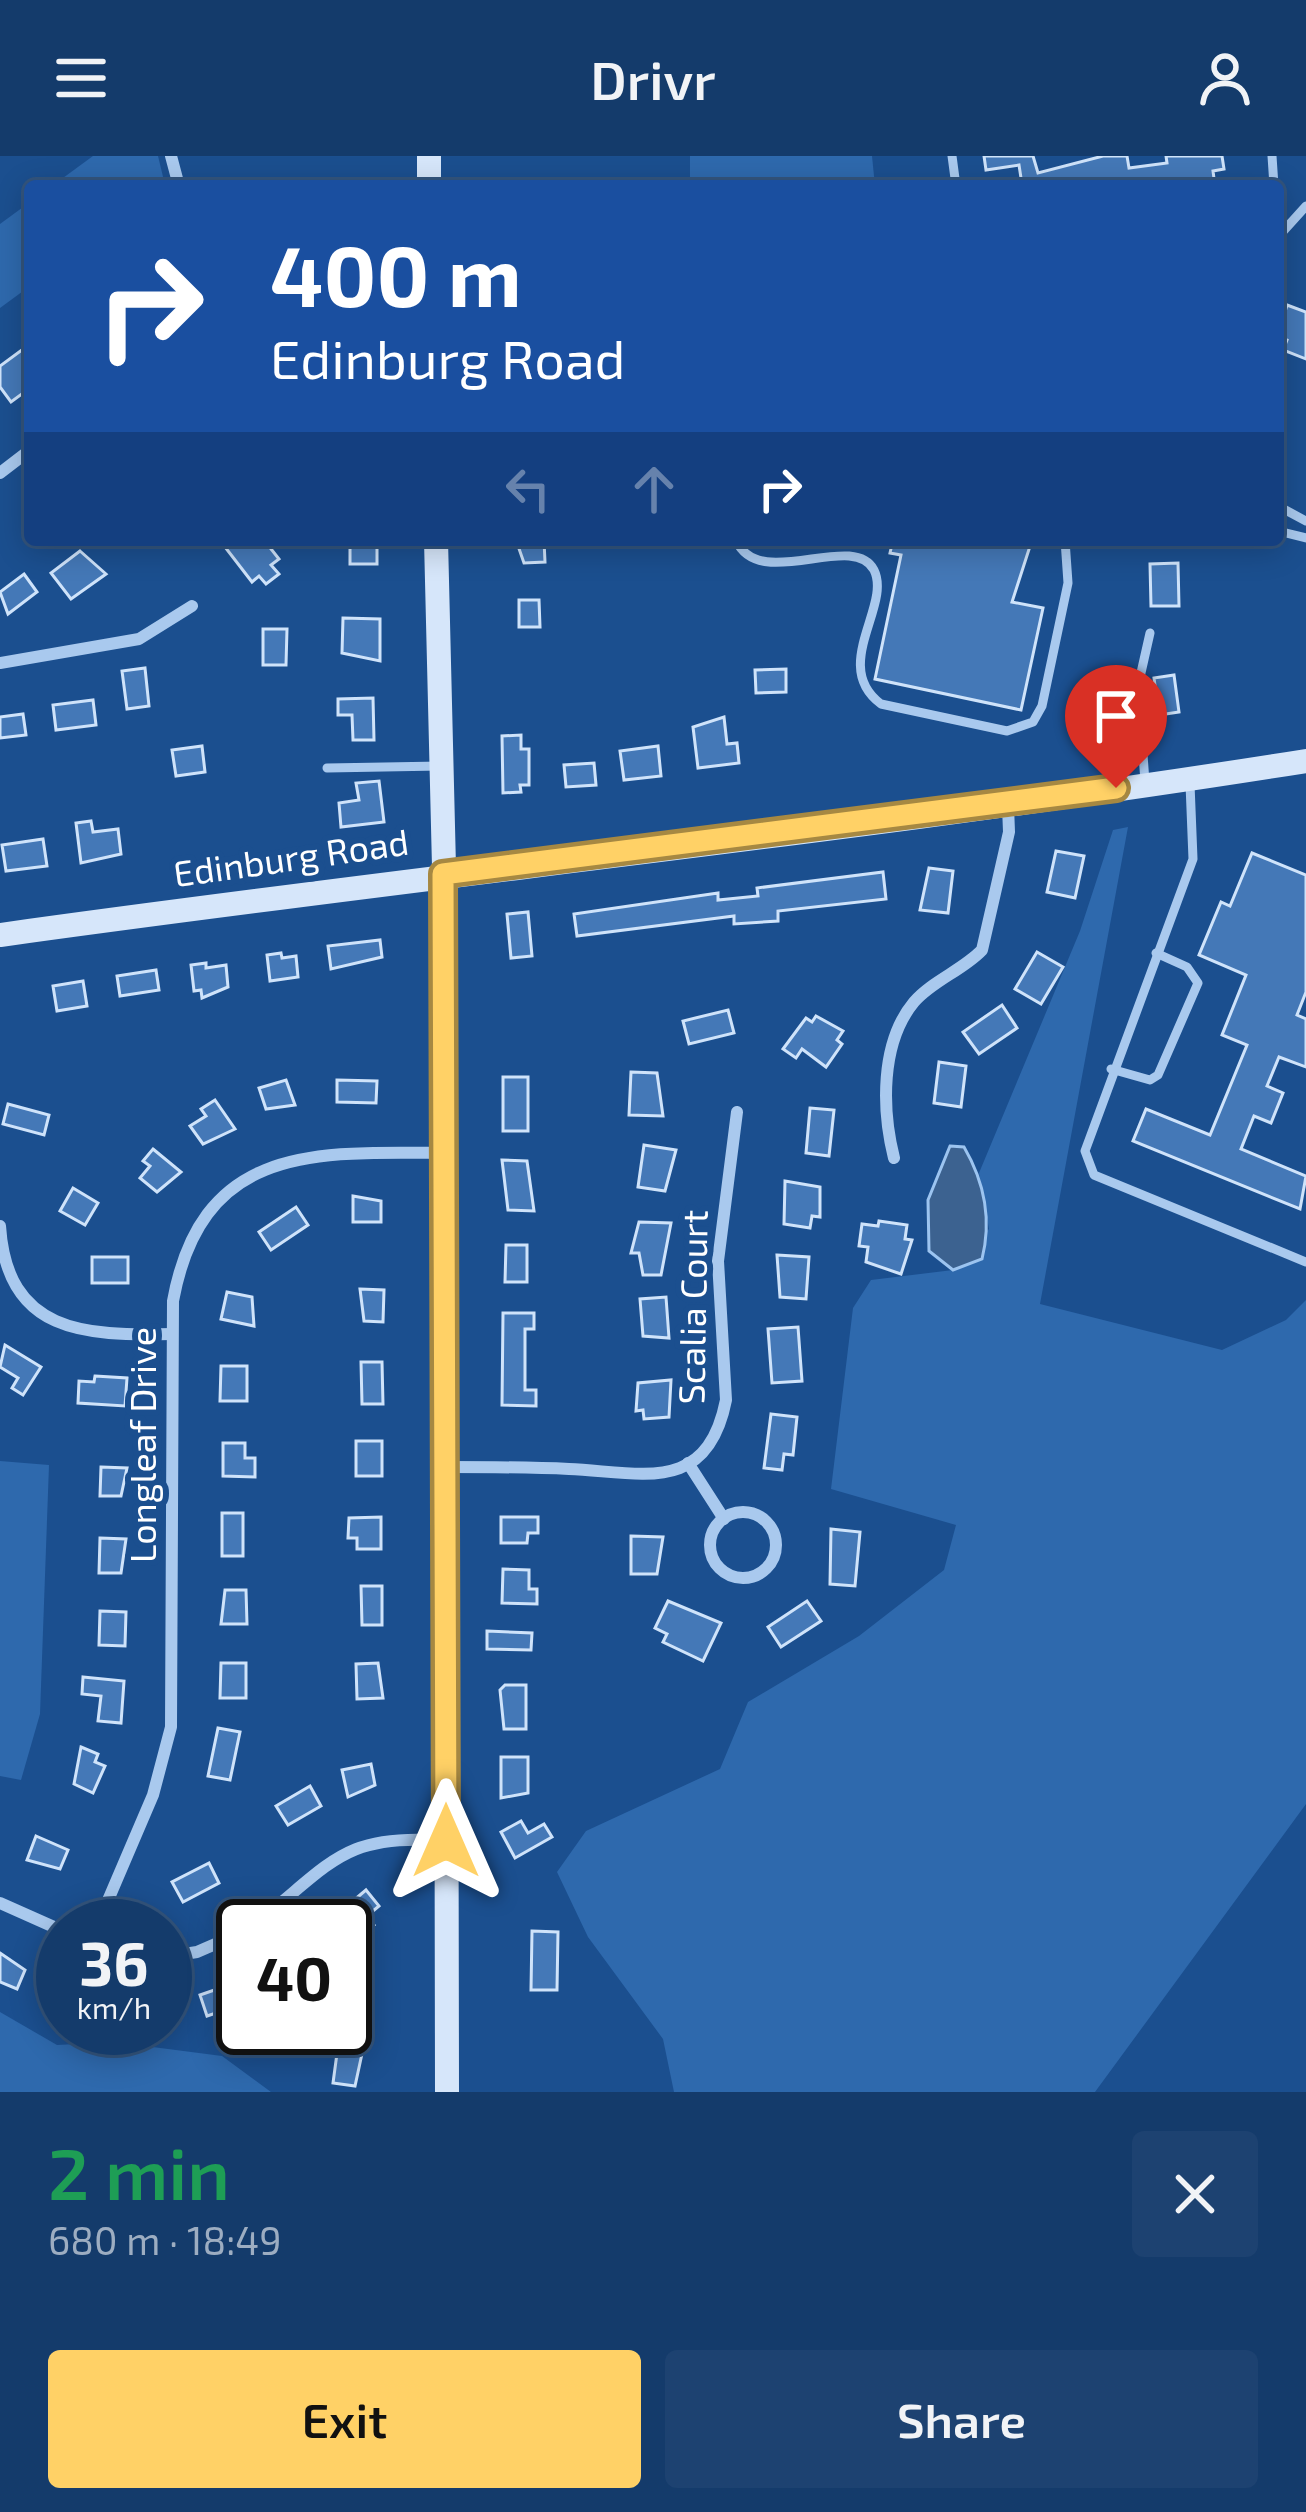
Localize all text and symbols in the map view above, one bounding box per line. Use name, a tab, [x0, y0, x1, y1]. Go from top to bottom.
icon: menu	[48, 45, 114, 111]
icon: person	[1192, 45, 1258, 111]
text: Drivr	[590, 46, 716, 111]
text: 400 m	[270, 223, 522, 324]
icon: right	[72, 228, 228, 384]
text: Edinburg Road	[270, 325, 625, 390]
icon: left	[495, 456, 561, 522]
icon: ahead	[621, 456, 687, 522]
icon: right	[747, 456, 813, 522]
pin	[1065, 665, 1167, 788]
icon: arrive	[1083, 683, 1149, 749]
street label: Edinburg Road	[170, 819, 411, 894]
street label: Scalia Court	[668, 1209, 715, 1405]
street label: Longleaf Drive	[120, 1327, 163, 1563]
position arrow	[383, 1778, 509, 1904]
speed limit sign: 40	[216, 1899, 372, 2055]
text: 36	[79, 1926, 149, 1998]
text: km/h	[77, 1989, 151, 2025]
text: 2 min	[48, 2128, 230, 2214]
button: close	[1132, 2131, 1258, 2257]
text: 680 m · 18:49	[48, 2216, 282, 2263]
button: Exit	[48, 2350, 641, 2488]
button: Share	[665, 2350, 1258, 2488]

